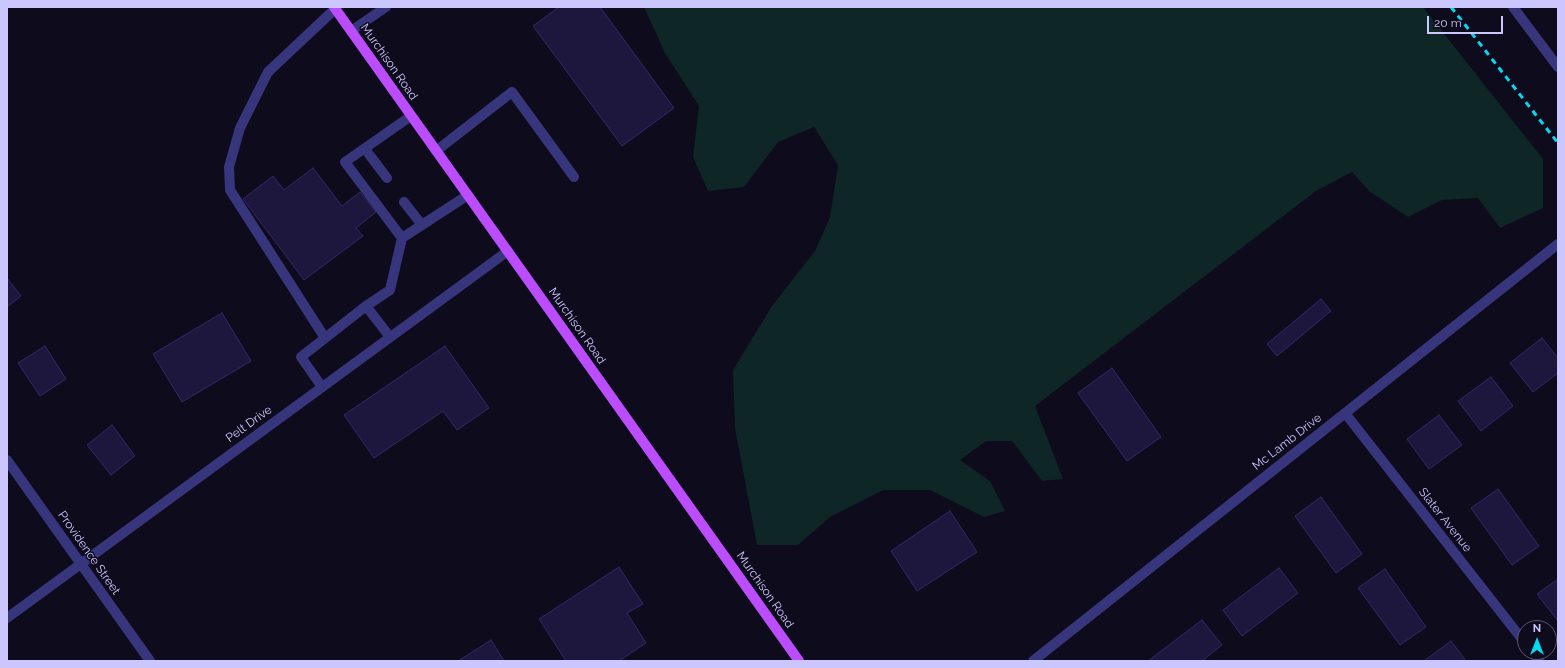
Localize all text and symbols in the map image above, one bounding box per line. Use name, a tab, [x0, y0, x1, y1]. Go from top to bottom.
scale bar	[1429, 8, 1505, 34]
text: 20 m	[1434, 16, 1462, 30]
street label: Murchison Road	[357, 21, 421, 103]
street label: Murchison Road	[545, 285, 609, 367]
street label: Pelt Drive	[223, 402, 275, 446]
street label: Mc Lamb Drive	[1250, 411, 1324, 473]
street label: Slater Avenue	[1416, 485, 1474, 555]
street label: Providence Street	[55, 508, 123, 598]
street label: Murchison Road	[733, 549, 797, 631]
north arrow	[1517, 620, 1557, 660]
text: N	[1533, 622, 1541, 635]

